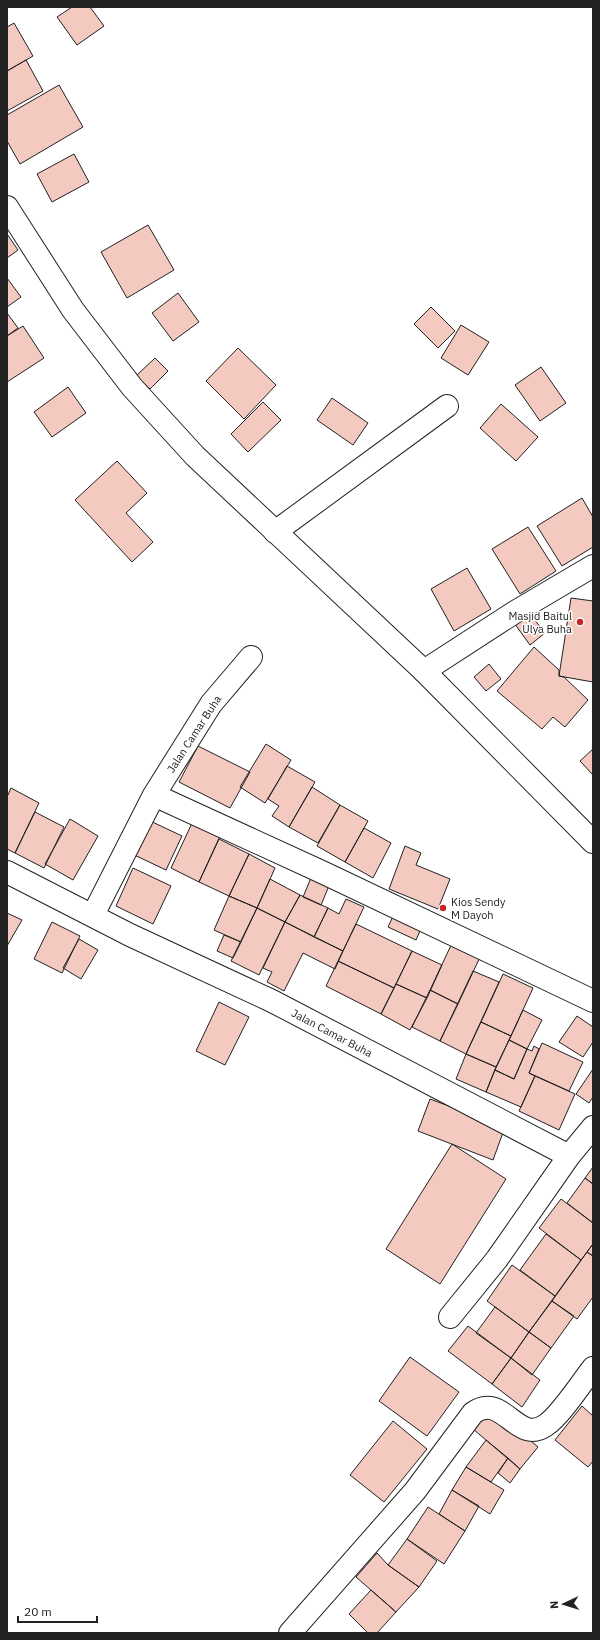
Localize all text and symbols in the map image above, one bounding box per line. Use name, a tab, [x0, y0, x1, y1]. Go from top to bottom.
place label: Masjid Baitul Ulya Buha	[508, 609, 572, 636]
marker: Masjid Baitul Ulya Buha	[575, 617, 585, 627]
street label: Jalan Camar Buha	[164, 693, 224, 775]
place label: Kios Sendy M Dayoh	[451, 895, 506, 922]
marker: Kios Sendy M Dayoh	[438, 903, 448, 913]
street label: Jalan Camar Buha	[289, 1006, 375, 1060]
north arrow	[544, 1584, 584, 1624]
scale bar	[18, 1598, 97, 1624]
text: N	[547, 1600, 561, 1609]
text: 20 m	[24, 1604, 52, 1619]

